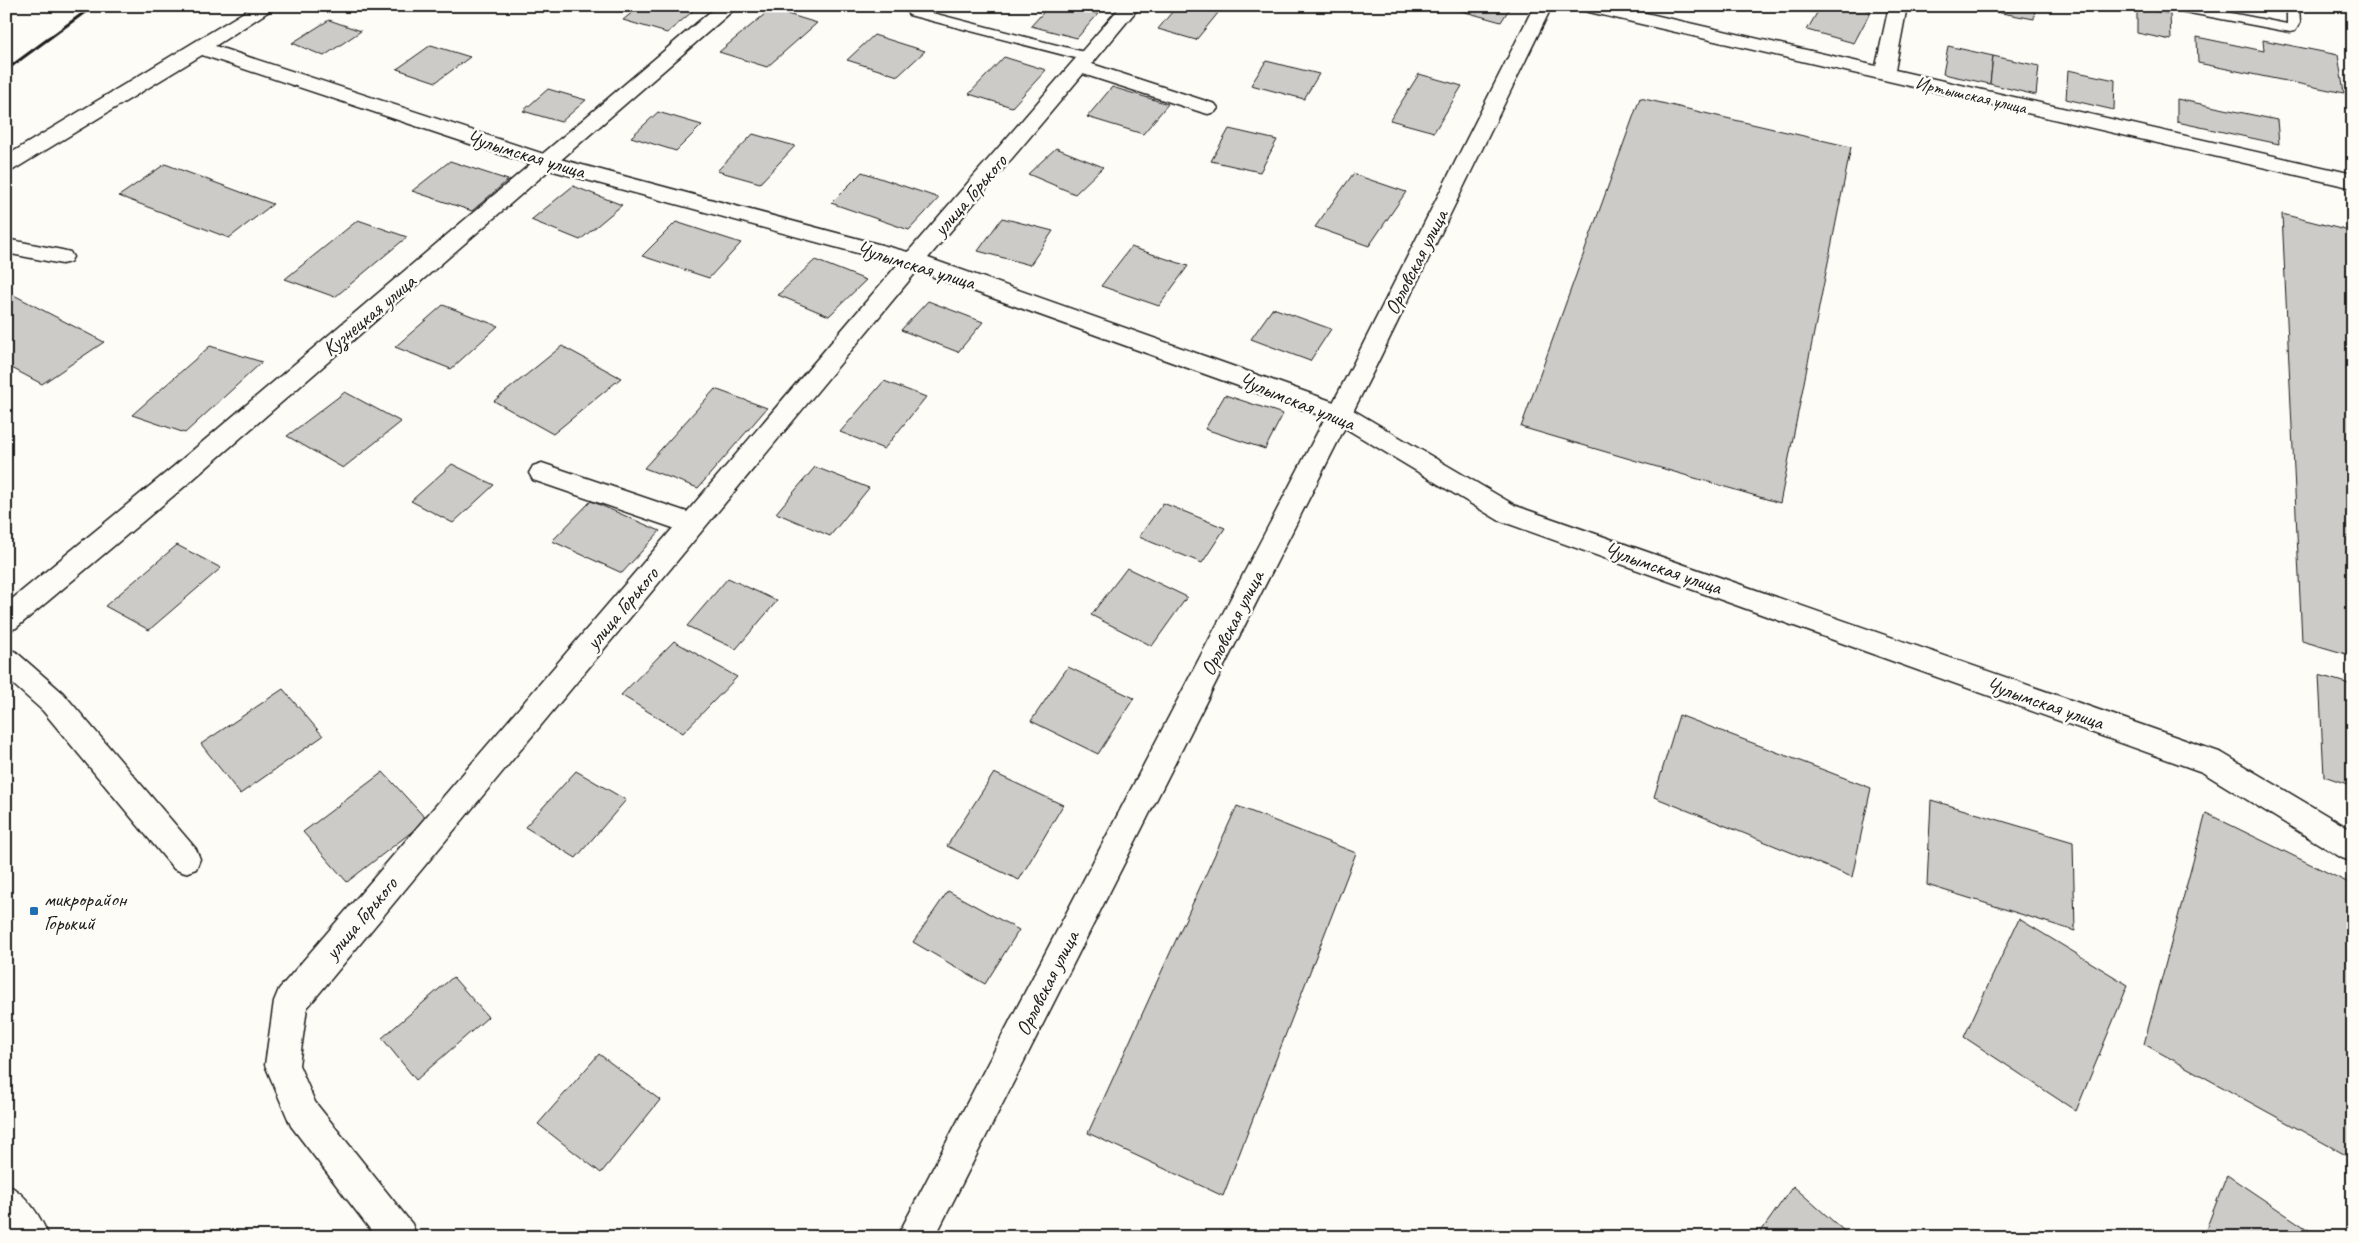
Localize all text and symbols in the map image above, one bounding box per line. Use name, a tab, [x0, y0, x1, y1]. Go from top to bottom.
street label: Иртышская улица	[1913, 72, 2030, 119]
street label: Чулымская улица	[464, 124, 590, 185]
street label: улица Горького	[926, 148, 1014, 243]
street label: Орловская улица	[1378, 203, 1455, 319]
street label: Чулымская улица	[854, 235, 980, 296]
street label: Кузнецкая улица	[317, 267, 423, 362]
street label: Чулымская улица	[1236, 366, 1360, 437]
street label: Чулымская улица	[1601, 536, 1726, 601]
street label: улица Горького	[579, 560, 665, 656]
street label: Орловская улица	[1194, 564, 1271, 680]
street label: Чулымская улица	[1983, 671, 2108, 736]
street label: улица Горького	[318, 870, 404, 966]
place label: микрорайон Горький	[44, 886, 128, 936]
marker: микрорайон Горький	[28, 905, 40, 917]
street label: Орловская улица	[1009, 924, 1086, 1040]

